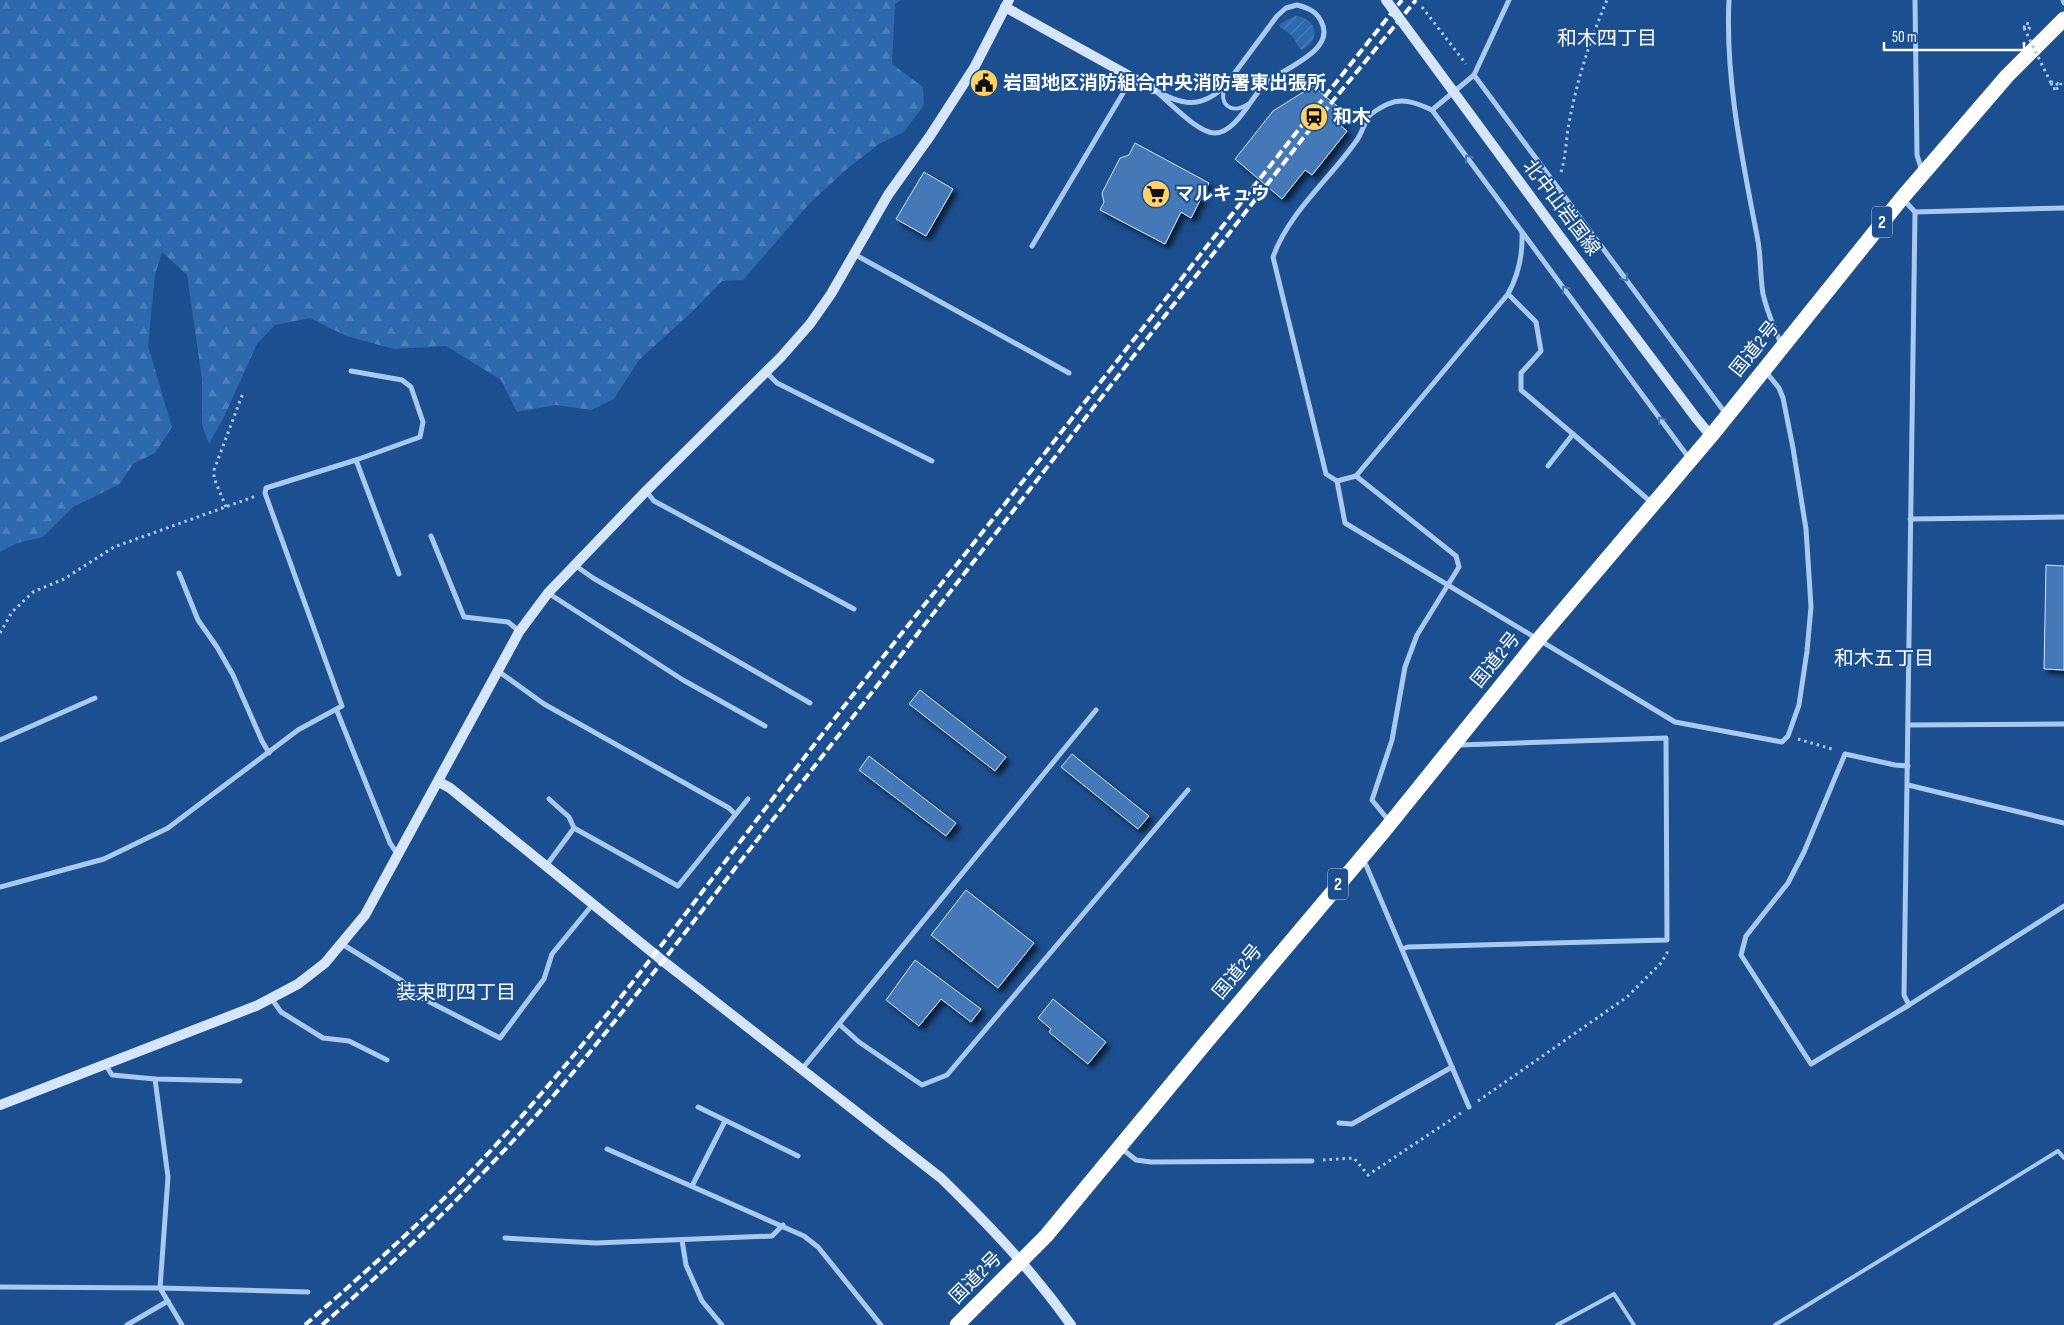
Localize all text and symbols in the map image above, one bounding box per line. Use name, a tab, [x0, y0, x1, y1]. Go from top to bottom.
scale bar	[1884, 20, 2024, 52]
district label: 和木四丁目	[1557, 27, 1657, 51]
text: 50 m	[1892, 28, 1917, 47]
public building icon: 岩国地区消防組合中央消防署東出張所	[969, 68, 999, 98]
place label: 岩国地区消防組合中央消防署東出張所	[1003, 72, 1326, 95]
station icon: 和木	[1299, 102, 1329, 132]
place label: 和木	[1333, 106, 1371, 129]
one-way arrow	[1465, 155, 1474, 164]
street label: 北中山岩国線	[1518, 156, 1604, 260]
supermarket icon: マルキュウ	[1141, 179, 1171, 209]
place label: マルキュウ	[1175, 183, 1270, 206]
road number: 2	[1872, 206, 1892, 238]
one-way arrow	[1619, 272, 1628, 282]
one-way arrow	[1562, 286, 1570, 295]
street label: 国道2号	[1726, 317, 1784, 381]
one-way arrow	[1658, 416, 1667, 426]
street label: 国道2号	[1467, 628, 1525, 692]
district label: 和木五丁目	[1834, 647, 1934, 671]
road number: 2	[1328, 869, 1348, 900]
street label: 国道2号	[1208, 940, 1268, 1004]
district label: 装束町四丁目	[396, 981, 516, 1005]
street label: 国道2号	[945, 1247, 1007, 1309]

